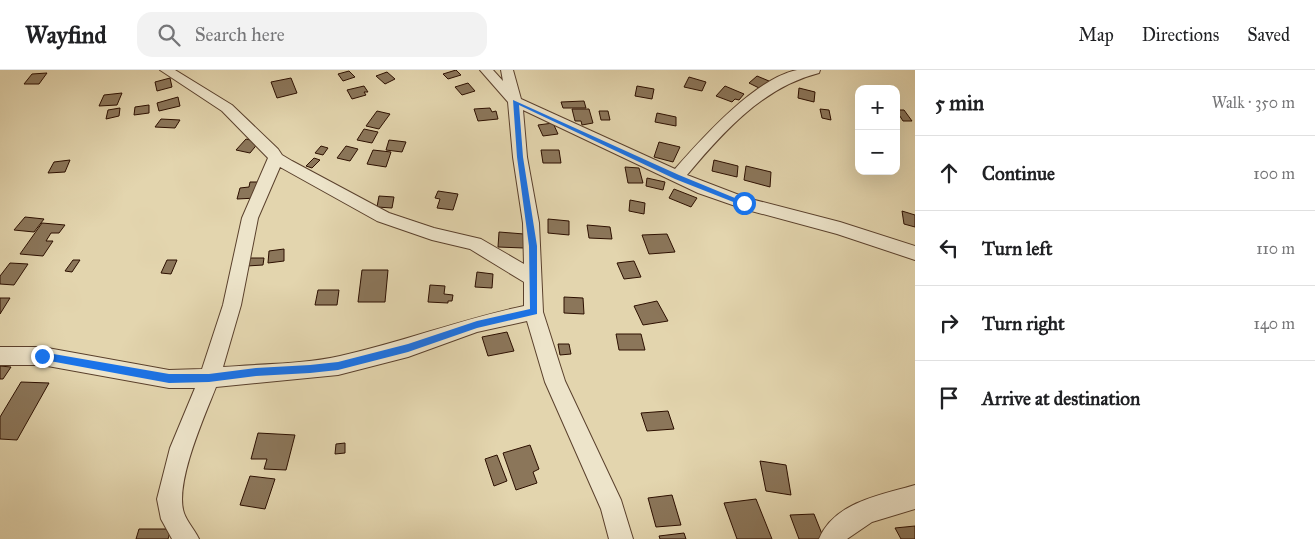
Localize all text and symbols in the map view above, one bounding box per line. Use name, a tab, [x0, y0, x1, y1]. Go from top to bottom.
search box	[137, 12, 487, 57]
text: Wayfind	[25, 20, 107, 50]
icon: search	[155, 21, 183, 49]
text: Search here	[195, 23, 285, 46]
text: Map	[1078, 24, 1114, 46]
text: Directions	[1142, 24, 1219, 46]
text: Saved	[1247, 24, 1290, 46]
map controls	[855, 85, 900, 175]
button: +	[855, 85, 900, 130]
text: 5 min	[935, 90, 984, 116]
text: Walk · 350 m	[1212, 93, 1295, 112]
button: −	[855, 130, 900, 175]
icon: ahead	[935, 159, 963, 187]
text: Continue	[982, 162, 1055, 185]
text: 100 m	[1253, 164, 1295, 183]
route start	[733, 192, 756, 215]
icon: left	[935, 234, 963, 262]
text: Turn left	[982, 237, 1052, 260]
text: 110 m	[1256, 239, 1295, 258]
icon: right	[935, 309, 963, 337]
text: Turn right	[982, 312, 1065, 335]
text: 140 m	[1254, 314, 1295, 333]
route end	[31, 345, 54, 368]
icon: arrive	[935, 384, 963, 412]
text: Arrive at destination	[982, 387, 1140, 410]

